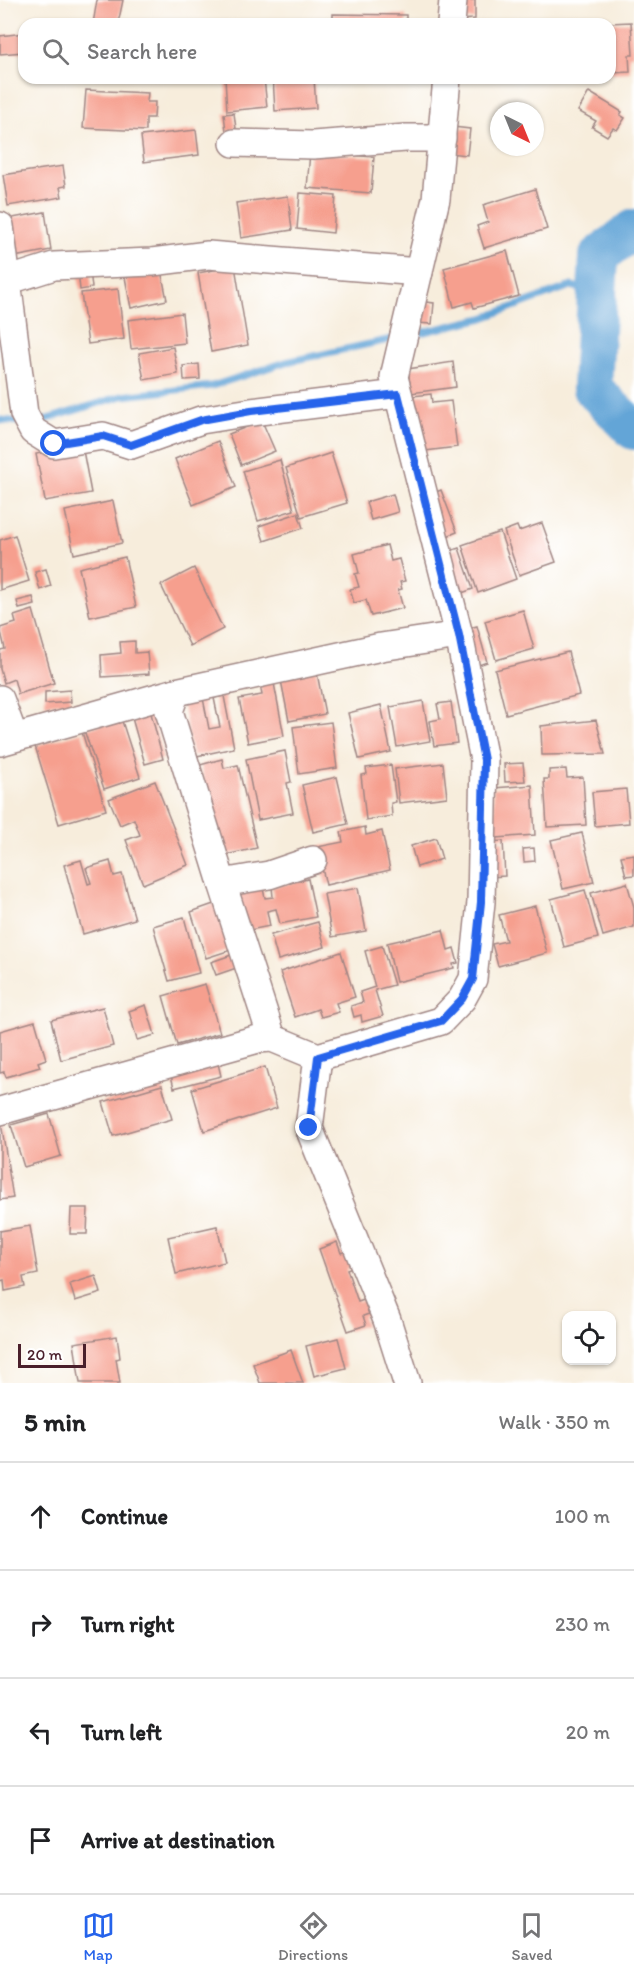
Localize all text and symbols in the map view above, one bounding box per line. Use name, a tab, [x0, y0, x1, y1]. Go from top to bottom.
search box	[18, 18, 616, 84]
icon: search	[39, 35, 72, 68]
text: Search here	[87, 38, 197, 65]
north arrow	[490, 102, 544, 156]
route start	[40, 430, 66, 456]
route end	[295, 1114, 321, 1140]
map controls	[562, 1311, 616, 1365]
button: locate	[562, 1311, 616, 1365]
scale bar	[18, 1341, 86, 1368]
text: 20 m	[27, 1345, 62, 1364]
text: 5 min	[24, 1406, 86, 1438]
text: Walk · 350 m	[499, 1410, 610, 1434]
icon: ahead	[24, 1500, 57, 1533]
text: Continue	[81, 1503, 168, 1530]
text: 100 m	[555, 1504, 610, 1528]
icon: right	[24, 1608, 57, 1641]
text: Turn right	[81, 1611, 175, 1638]
text: 230 m	[555, 1612, 610, 1636]
icon: left	[24, 1716, 57, 1749]
text: Turn left	[81, 1719, 162, 1746]
text: 20 m	[566, 1720, 610, 1744]
icon: arrive	[24, 1824, 57, 1857]
text: Arrive at destination	[81, 1827, 275, 1854]
tab: Map	[82, 1909, 115, 1964]
tab: Directions	[278, 1909, 348, 1964]
tab: Saved	[512, 1909, 552, 1964]

